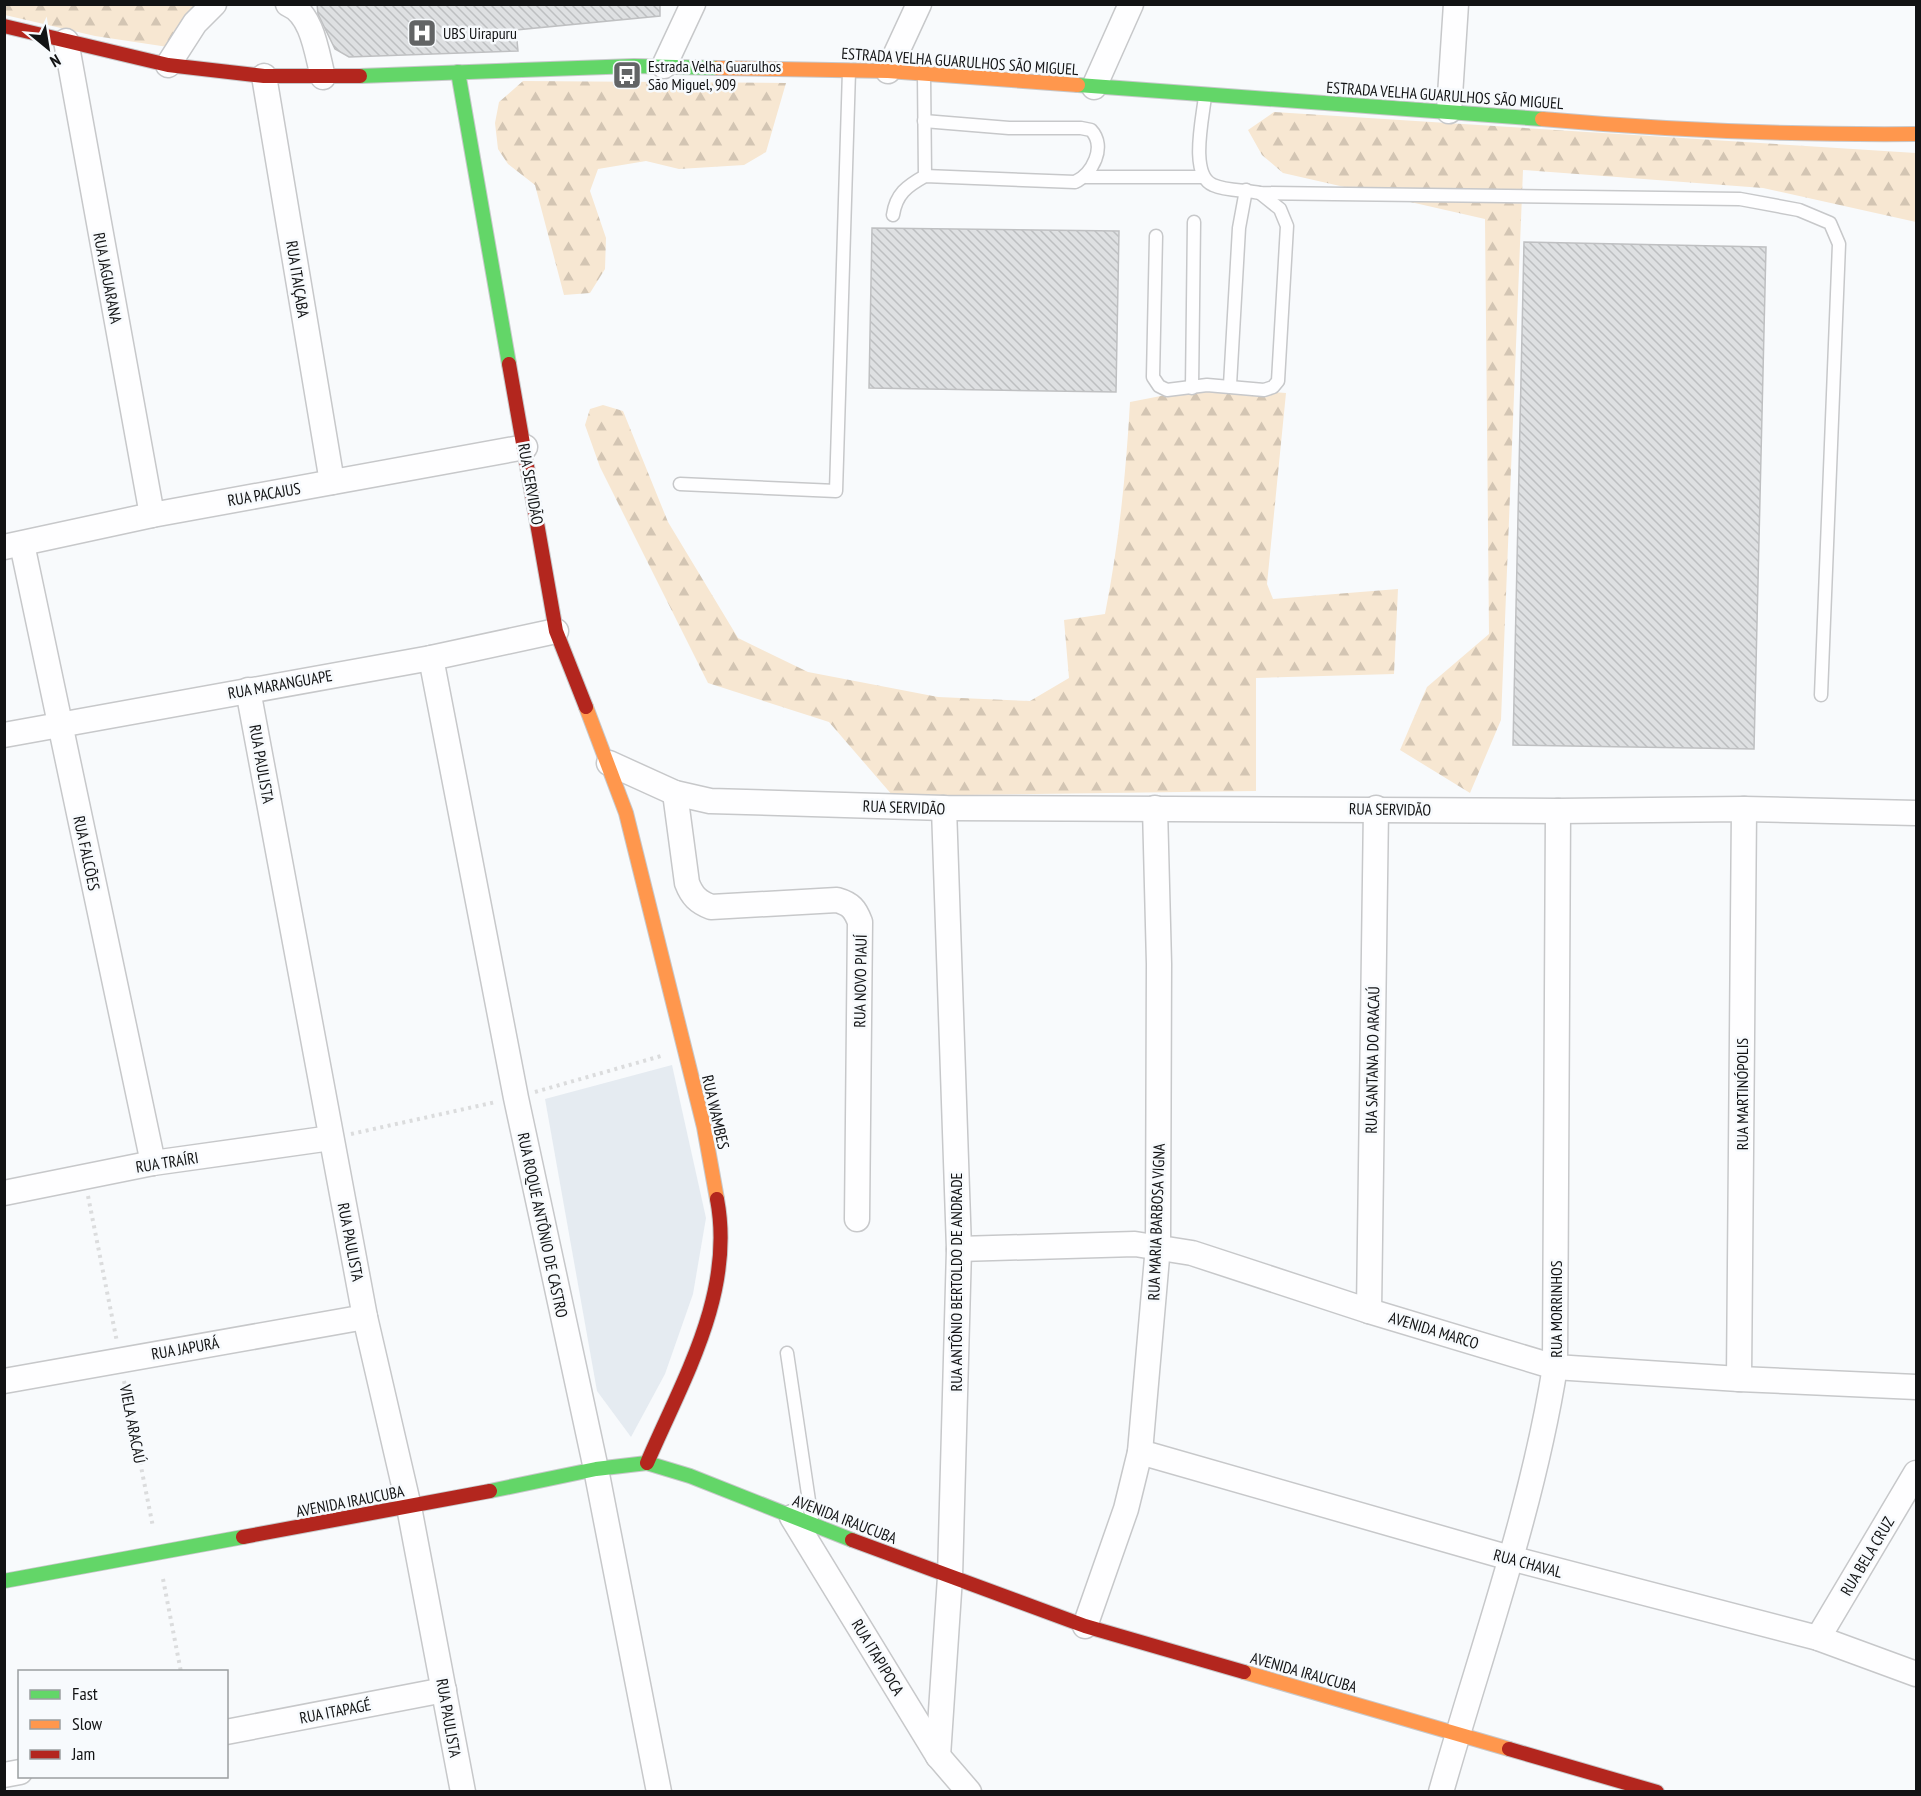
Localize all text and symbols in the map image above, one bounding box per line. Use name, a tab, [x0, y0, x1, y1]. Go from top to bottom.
hospital icon: UBS Uirapuru	[406, 17, 438, 49]
north arrow	[18, 18, 78, 78]
place label: UBS Uirapuru	[443, 23, 517, 43]
street label: ESTRADA VELHA GUARULHOS SÃO MIGUEL	[841, 43, 1080, 79]
text: N	[47, 50, 64, 72]
place label: Estrada Velha Guarulhos São Miguel, 909	[648, 56, 781, 94]
bus stop icon: Estrada Velha Guarulhos São Miguel, 909	[611, 59, 643, 91]
street label: ESTRADA VELHA GUARULHOS SÃO MIGUEL	[1326, 77, 1565, 113]
street label: RUA JAGUARANA	[89, 231, 127, 326]
street label: RUA ITAIÇABA	[282, 239, 314, 319]
street label: RUA SERVIDÃO	[514, 442, 548, 527]
street label: RUA PACAJUS	[226, 478, 302, 510]
street label: RUA MARANGUAPE	[226, 665, 334, 703]
street label: RUA PAULISTA	[245, 723, 279, 805]
street label: RUA SERVIDÃO	[862, 796, 946, 818]
street label: RUA SERVIDÃO	[1349, 798, 1432, 820]
street label: RUA FALCÕES	[69, 814, 105, 892]
street label: RUA NOVO PIAUÍ	[849, 934, 871, 1028]
street label: RUA SANTANA DO ARACAÚ	[1361, 986, 1383, 1134]
street label: RUA MARTINÓPOLIS	[1732, 1038, 1752, 1150]
street label: RUA WAMBES	[698, 1073, 734, 1151]
street label: RUA ROQUE ANTÔNIO DE CASTRO	[514, 1131, 572, 1320]
street label: RUA MARIA BARBOSA VIGNA	[1143, 1143, 1169, 1301]
street label: RUA TRAÍRI	[134, 1147, 200, 1177]
street label: RUA ANTÔNIO BERTOLDO DE ANDRADE	[946, 1172, 966, 1391]
street label: RUA PAULISTA	[334, 1201, 369, 1283]
street label: RUA MORRINHOS	[1546, 1260, 1566, 1358]
street label: AVENIDA MARCO	[1387, 1307, 1481, 1353]
street label: RUA JAPURÁ	[150, 1332, 221, 1364]
street label: VIELA ARACAÚ	[115, 1382, 150, 1465]
street label: AVENIDA IRAUCUBA	[294, 1481, 406, 1521]
street label: AVENIDA IRAUCUBA	[790, 1490, 900, 1548]
street label: RUA BELA CRUZ	[1836, 1513, 1898, 1599]
street label: RUA CHAVAL	[1491, 1544, 1565, 1582]
street label: RUA ITAPIPOCA	[847, 1615, 909, 1699]
street label: AVENIDA IRAUCUBA	[1248, 1647, 1360, 1697]
legend	[18, 1670, 228, 1778]
street label: RUA PAULISTA	[432, 1677, 466, 1759]
text: Fast	[72, 1682, 98, 1705]
street label: RUA ITAPAGÉ	[298, 1694, 373, 1728]
text: Slow	[72, 1712, 103, 1735]
text: Jam	[71, 1742, 95, 1765]

